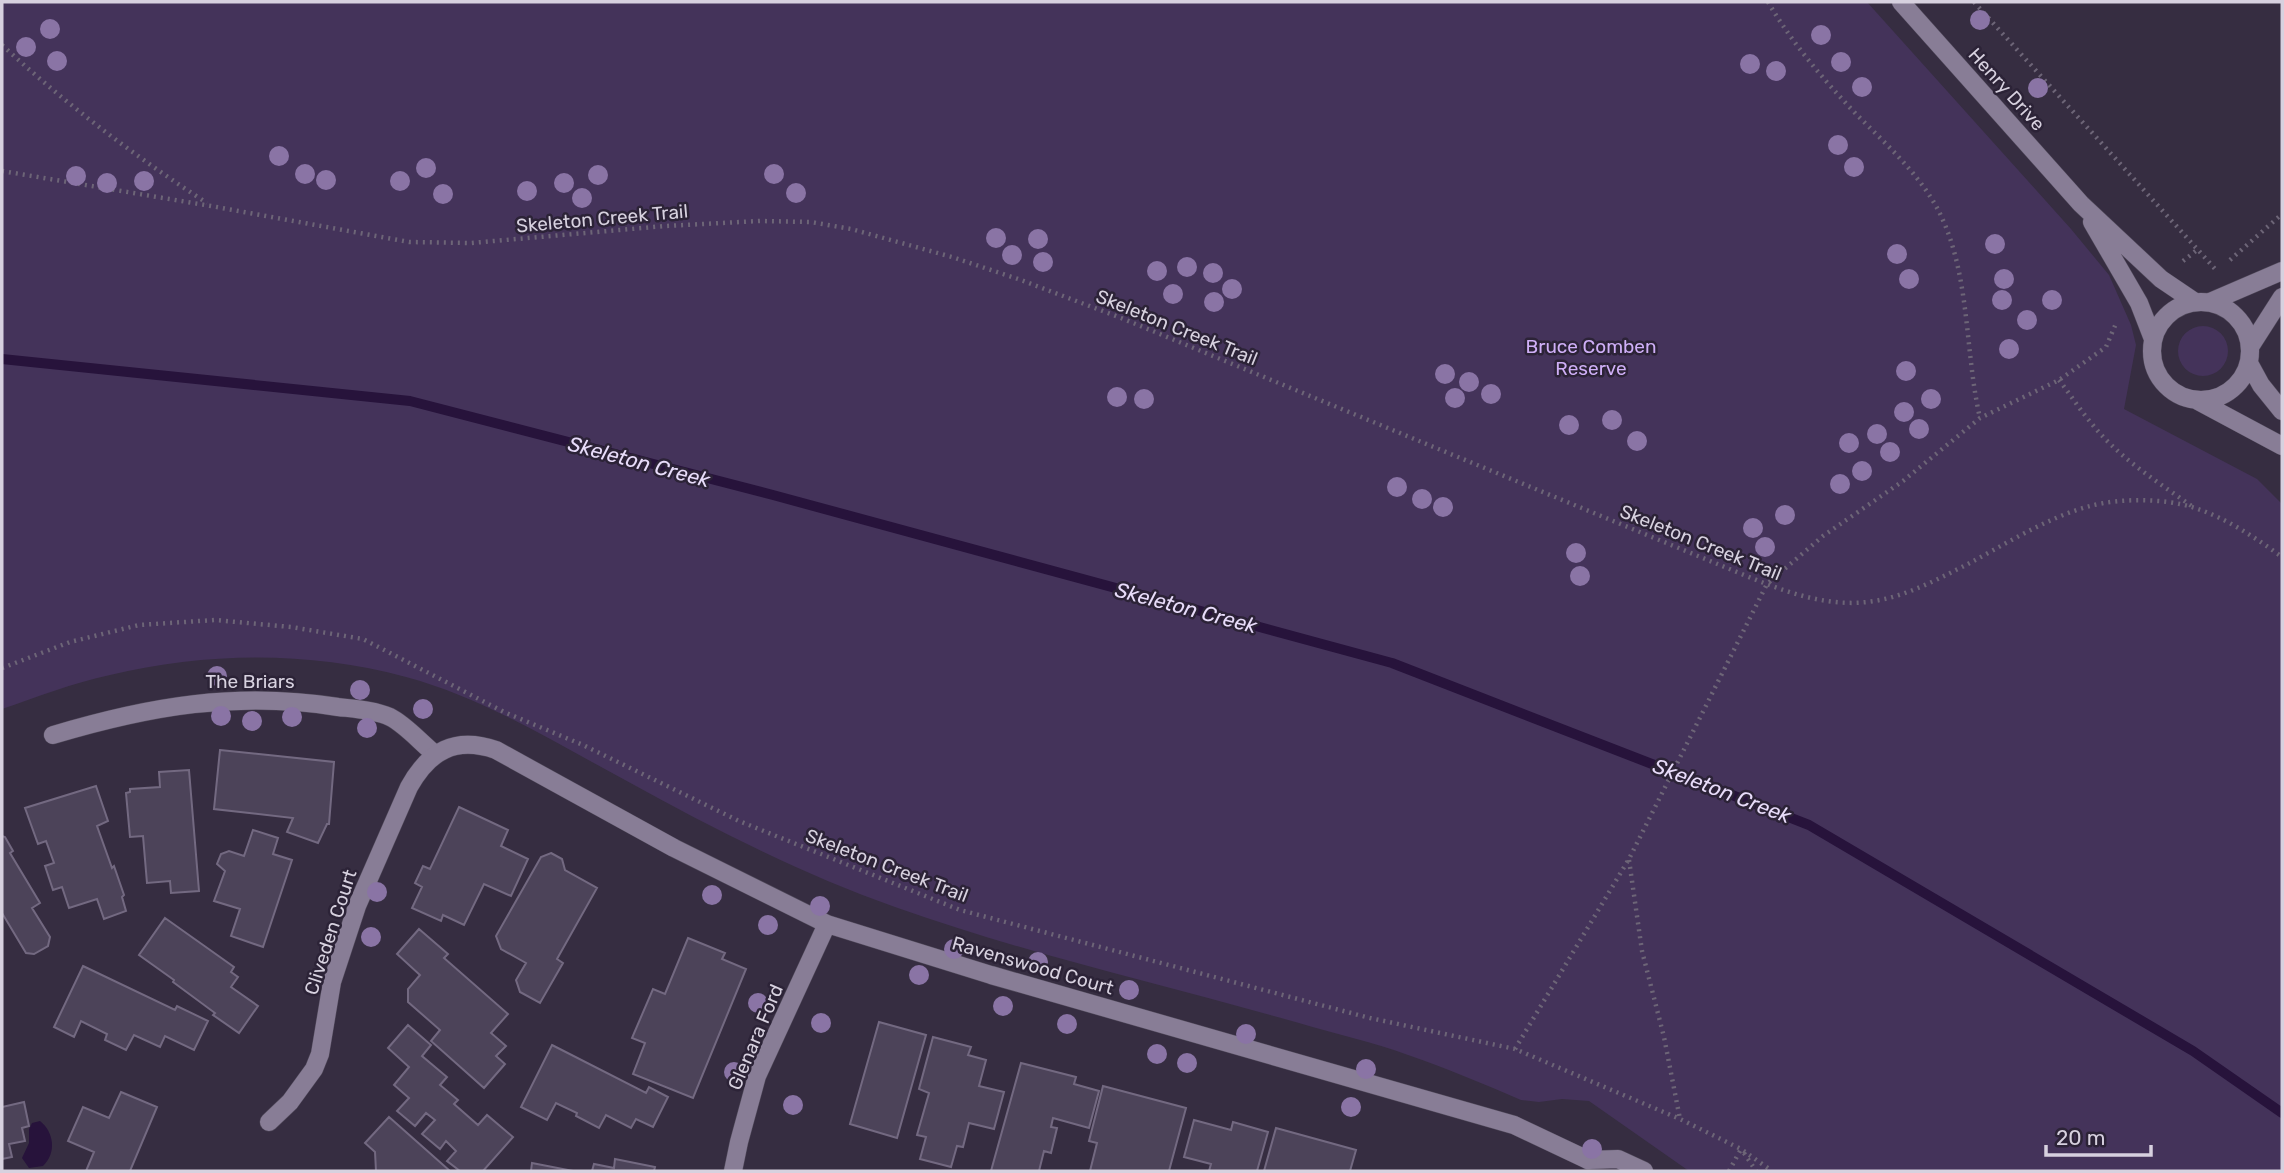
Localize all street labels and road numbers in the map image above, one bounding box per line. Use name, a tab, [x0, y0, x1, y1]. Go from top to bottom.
street label: Henry Drive	[1964, 43, 2050, 135]
street label: Skeleton Creek Trail	[515, 200, 689, 237]
street label: Skeleton Creek Trail	[1093, 284, 1261, 370]
street label: Skeleton Creek Trail	[1617, 499, 1785, 585]
street label: The Briars	[205, 670, 295, 693]
street label: Skeleton Creek Trail	[802, 824, 971, 907]
street label: Cliveden Court	[299, 866, 362, 998]
street label: Ravenswood Court	[949, 931, 1117, 1000]
street label: Glenara Ford	[723, 981, 788, 1093]

